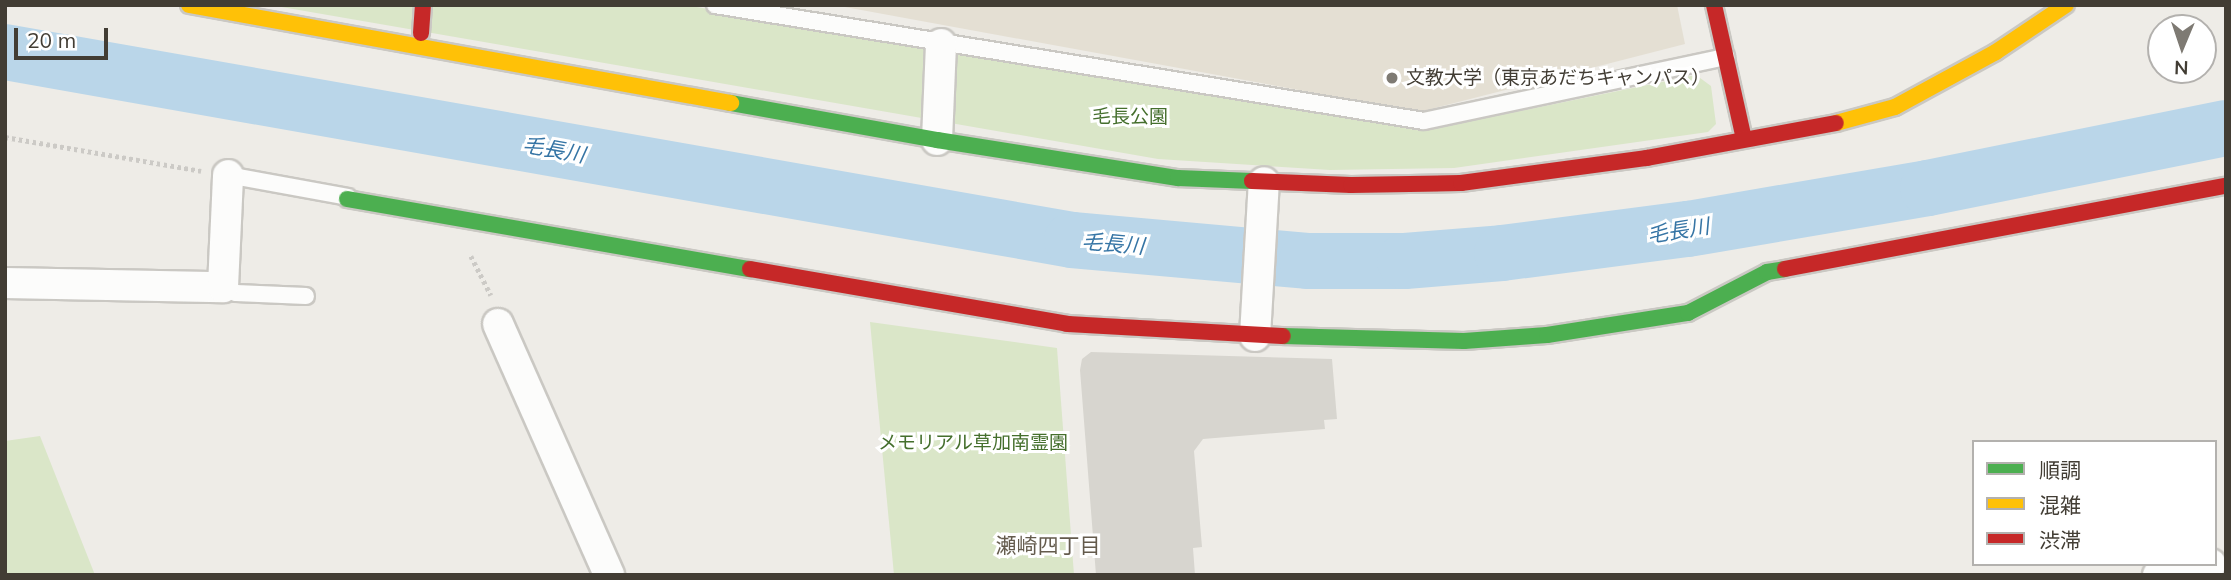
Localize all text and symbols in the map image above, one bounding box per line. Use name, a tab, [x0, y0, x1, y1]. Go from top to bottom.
scale bar	[18, 14, 112, 58]
north arrow	[2147, 14, 2217, 84]
text: 20 m	[27, 27, 76, 53]
text: N	[2174, 56, 2189, 80]
place label: 文教大学（東京あだちキャンパス）	[1406, 67, 1710, 89]
marker: 文教大学（東京あだちキャンパス）	[1384, 70, 1400, 86]
park label: 毛長公園	[1092, 106, 1168, 128]
water label: 毛長川	[521, 131, 587, 167]
water label: 毛長川	[1645, 213, 1711, 247]
water label: 毛長川	[1081, 228, 1145, 258]
park label: メモリアル草加南霊園	[878, 432, 1068, 454]
legend	[1972, 440, 2217, 566]
text: 順調	[2039, 457, 2081, 483]
text: 混雑	[2039, 492, 2081, 518]
text: 渋滞	[2039, 527, 2081, 553]
district label: 瀬崎四丁目	[996, 532, 1100, 558]

